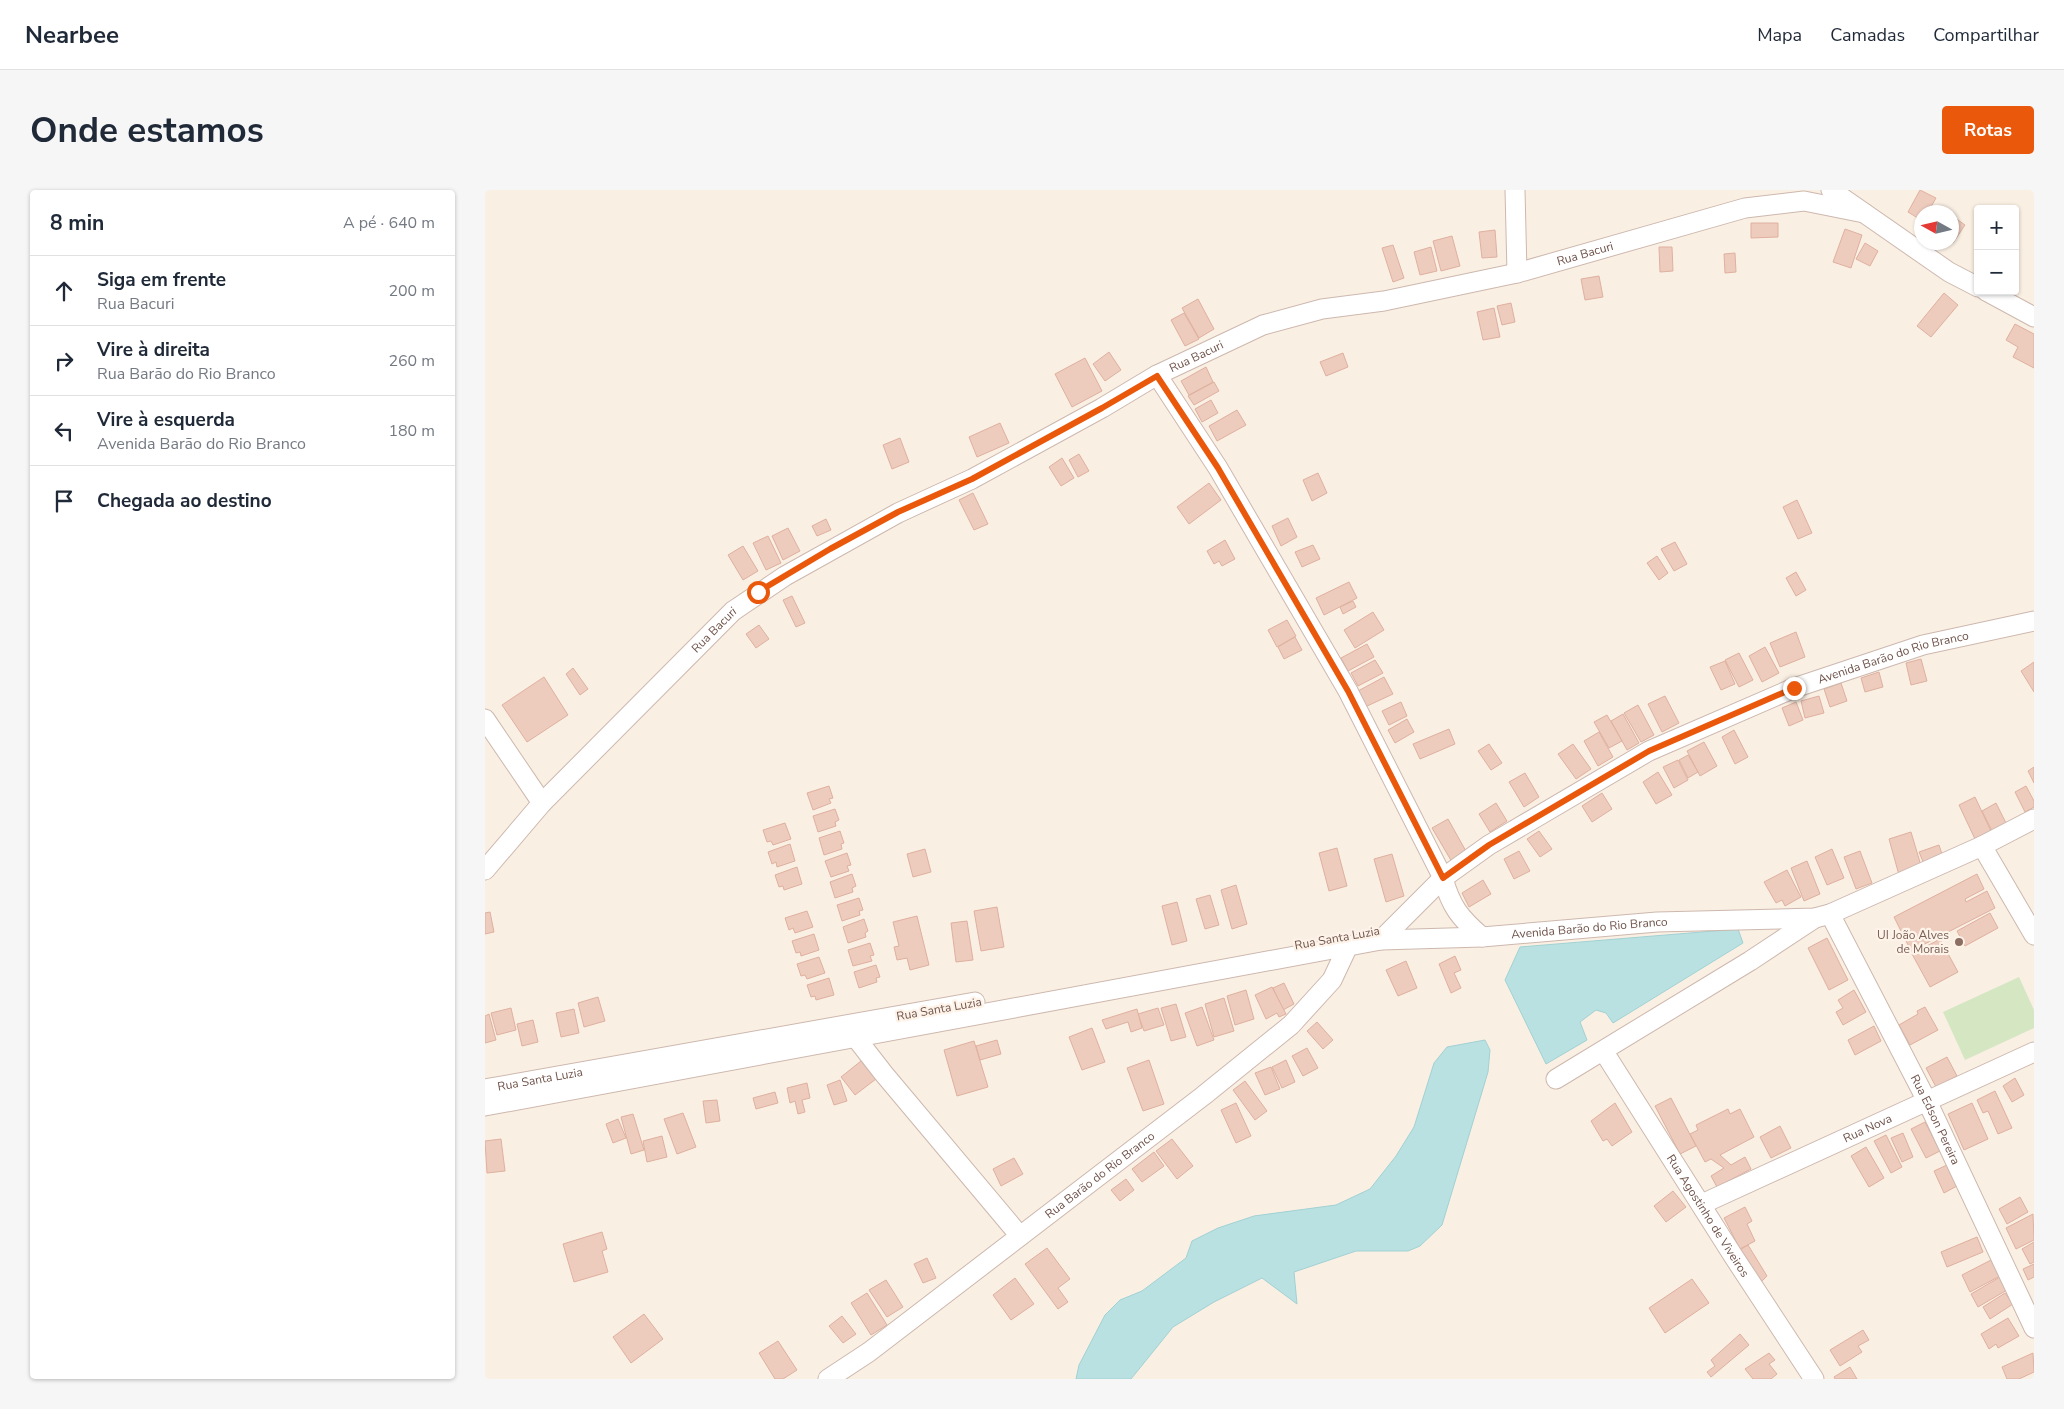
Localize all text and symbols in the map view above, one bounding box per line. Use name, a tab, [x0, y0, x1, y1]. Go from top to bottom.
text: Nearbee	[25, 19, 119, 51]
text: Mapa	[1757, 23, 1802, 47]
text: Camadas	[1830, 23, 1905, 47]
text: Compartilhar	[1933, 23, 2039, 47]
button: Rotas	[1942, 106, 2034, 154]
text: Onde estamos	[30, 107, 264, 154]
north arrow	[1914, 205, 1959, 250]
map controls	[1974, 205, 2019, 295]
button: +	[1974, 205, 2019, 250]
text: 8 min	[50, 209, 104, 237]
text: A pé · 640 m	[343, 212, 435, 234]
street label: Rua Bacuri	[1555, 238, 1615, 269]
button: −	[1974, 250, 2019, 295]
text: Siga em frente	[97, 267, 226, 293]
icon: ahead	[50, 277, 78, 305]
text: 200 m	[388, 280, 435, 302]
text: Rua Bacuri	[97, 293, 174, 315]
text: Vire à direita	[97, 337, 210, 363]
street label: Rua Bacuri	[1167, 337, 1226, 376]
icon: right	[50, 347, 78, 375]
text: 260 m	[388, 350, 435, 372]
text: Rua Barão do Rio Branco	[97, 363, 276, 385]
text: Vire à esquerda	[97, 407, 235, 433]
icon: left	[50, 417, 78, 445]
text: 180 m	[388, 420, 435, 442]
text: Avenida Barão do Rio Branco	[97, 433, 306, 455]
icon: arrive	[50, 487, 78, 515]
text: Chegada ao destino	[97, 488, 272, 514]
route start	[747, 581, 770, 604]
street label: Rua Bacuri	[688, 603, 739, 656]
street label: Avenida Barão do Rio Branco	[1816, 627, 1971, 688]
route end	[1783, 677, 1806, 700]
street label: Avenida Barão do Rio Branco	[1510, 914, 1668, 942]
street label: Rua Santa Luzia	[1293, 923, 1381, 953]
place label: UI João Alves de Morais	[1877, 927, 1949, 957]
marker: UI João Alves de Morais	[1953, 936, 1965, 948]
street label: Rua Santa Luzia	[895, 994, 983, 1024]
street label: Rua Santa Luzia	[496, 1064, 584, 1095]
street label: Rua Edson Pereira	[1907, 1072, 1964, 1167]
street label: Rua Nova	[1840, 1110, 1895, 1146]
street label: Rua Barão do Rio Branco	[1042, 1128, 1158, 1222]
street label: Rua Agostinho de Viveiros	[1663, 1151, 1753, 1280]

